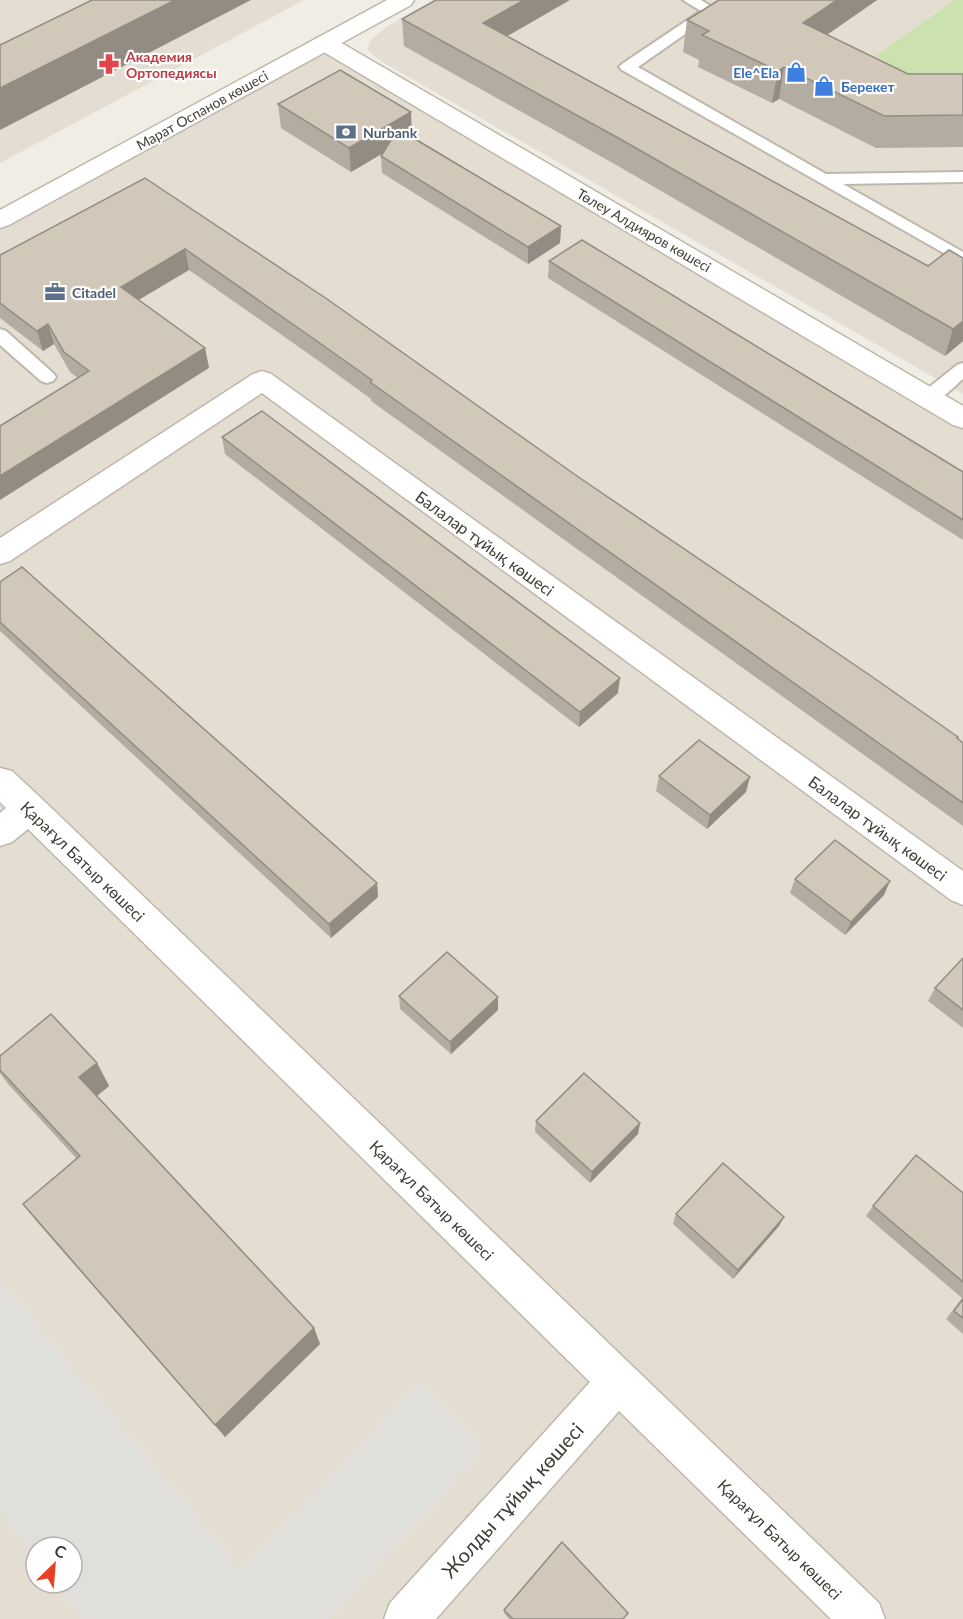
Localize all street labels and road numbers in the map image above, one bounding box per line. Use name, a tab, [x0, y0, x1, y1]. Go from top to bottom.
street label: Марат Оспанов көшесі	[133, 67, 271, 153]
street label: Төлеу Алдияров көшесі	[574, 185, 714, 275]
street label: Балалар тұйық көшесі	[412, 487, 558, 599]
street label: Балалар тұйық көшесі	[805, 772, 951, 884]
street label: Қарағұл Батыр көшесі	[17, 797, 149, 925]
street label: Қарағұл Батыр көшесі	[366, 1136, 498, 1264]
street label: Жолды тұйық көшесі	[436, 1418, 588, 1582]
street label: Қарағұл Батыр көшесі	[714, 1475, 846, 1603]

